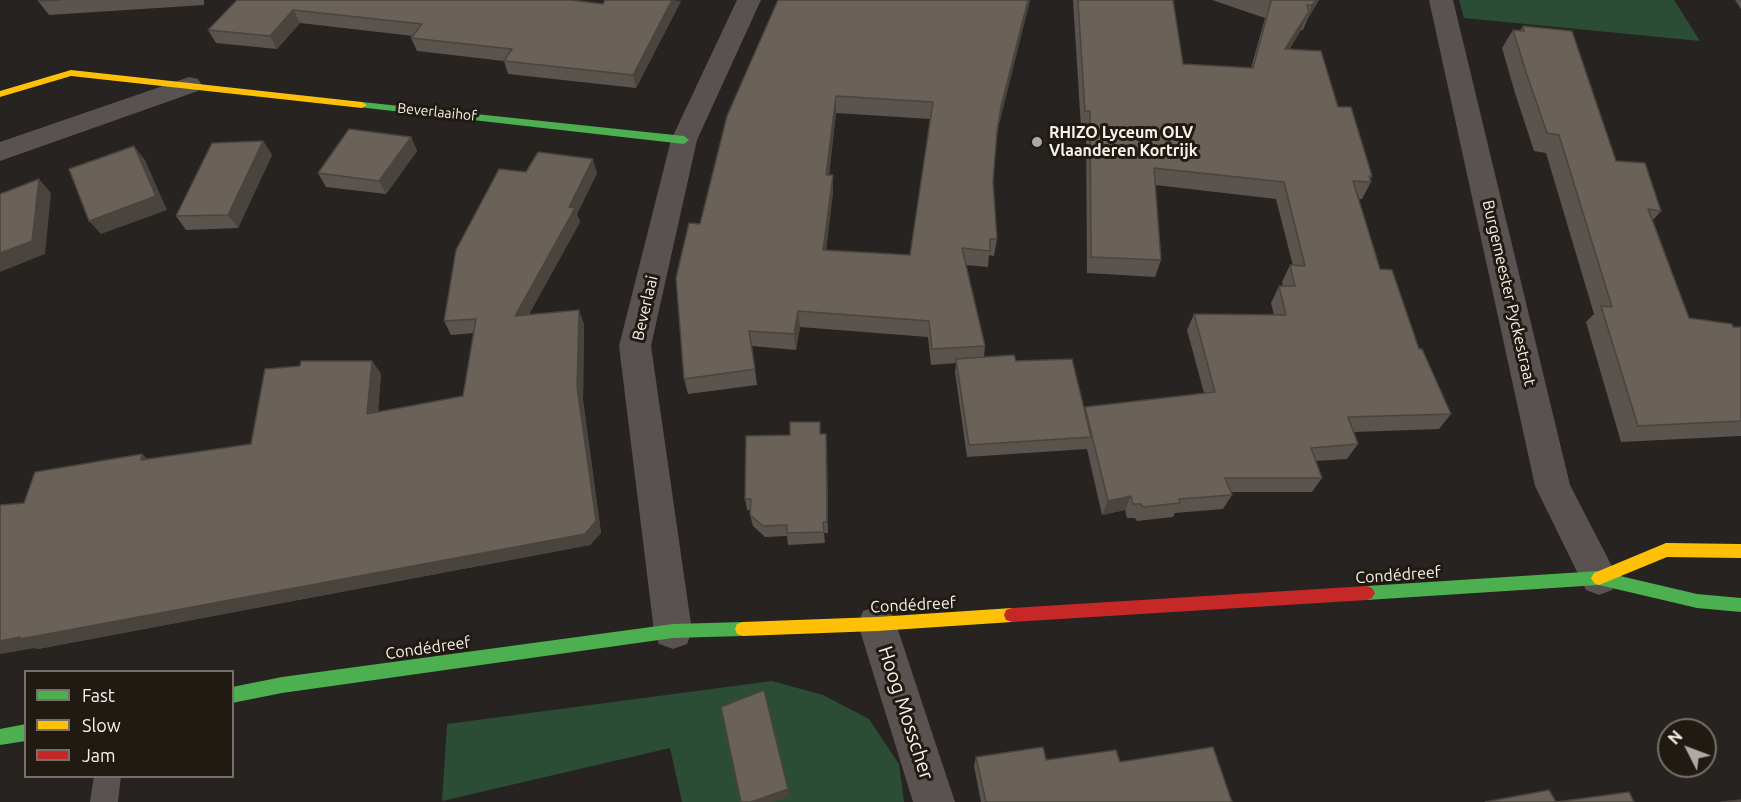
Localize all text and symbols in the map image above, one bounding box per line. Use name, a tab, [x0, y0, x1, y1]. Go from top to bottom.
street label: Beverlaaihof	[397, 99, 477, 125]
place label: RHIZO Lyceum OLV Vlaanderen Kortrijk	[1049, 123, 1198, 161]
marker: RHIZO Lyceum OLV Vlaanderen Kortrijk	[1030, 135, 1044, 149]
street label: Burgemeester Pyckestraat	[1478, 198, 1540, 388]
street label: Beverlaai	[628, 274, 662, 342]
street label: Condédreef	[1355, 562, 1441, 588]
street label: Condédreef	[870, 593, 956, 617]
street label: Condédreef	[384, 633, 472, 663]
street label: Hoog Mosscher	[873, 643, 939, 783]
legend	[24, 670, 234, 778]
text: Fast	[82, 685, 115, 705]
text: Slow	[82, 715, 121, 735]
north arrow	[1657, 718, 1717, 778]
text: N	[1664, 727, 1686, 748]
text: Jam	[82, 745, 116, 765]

